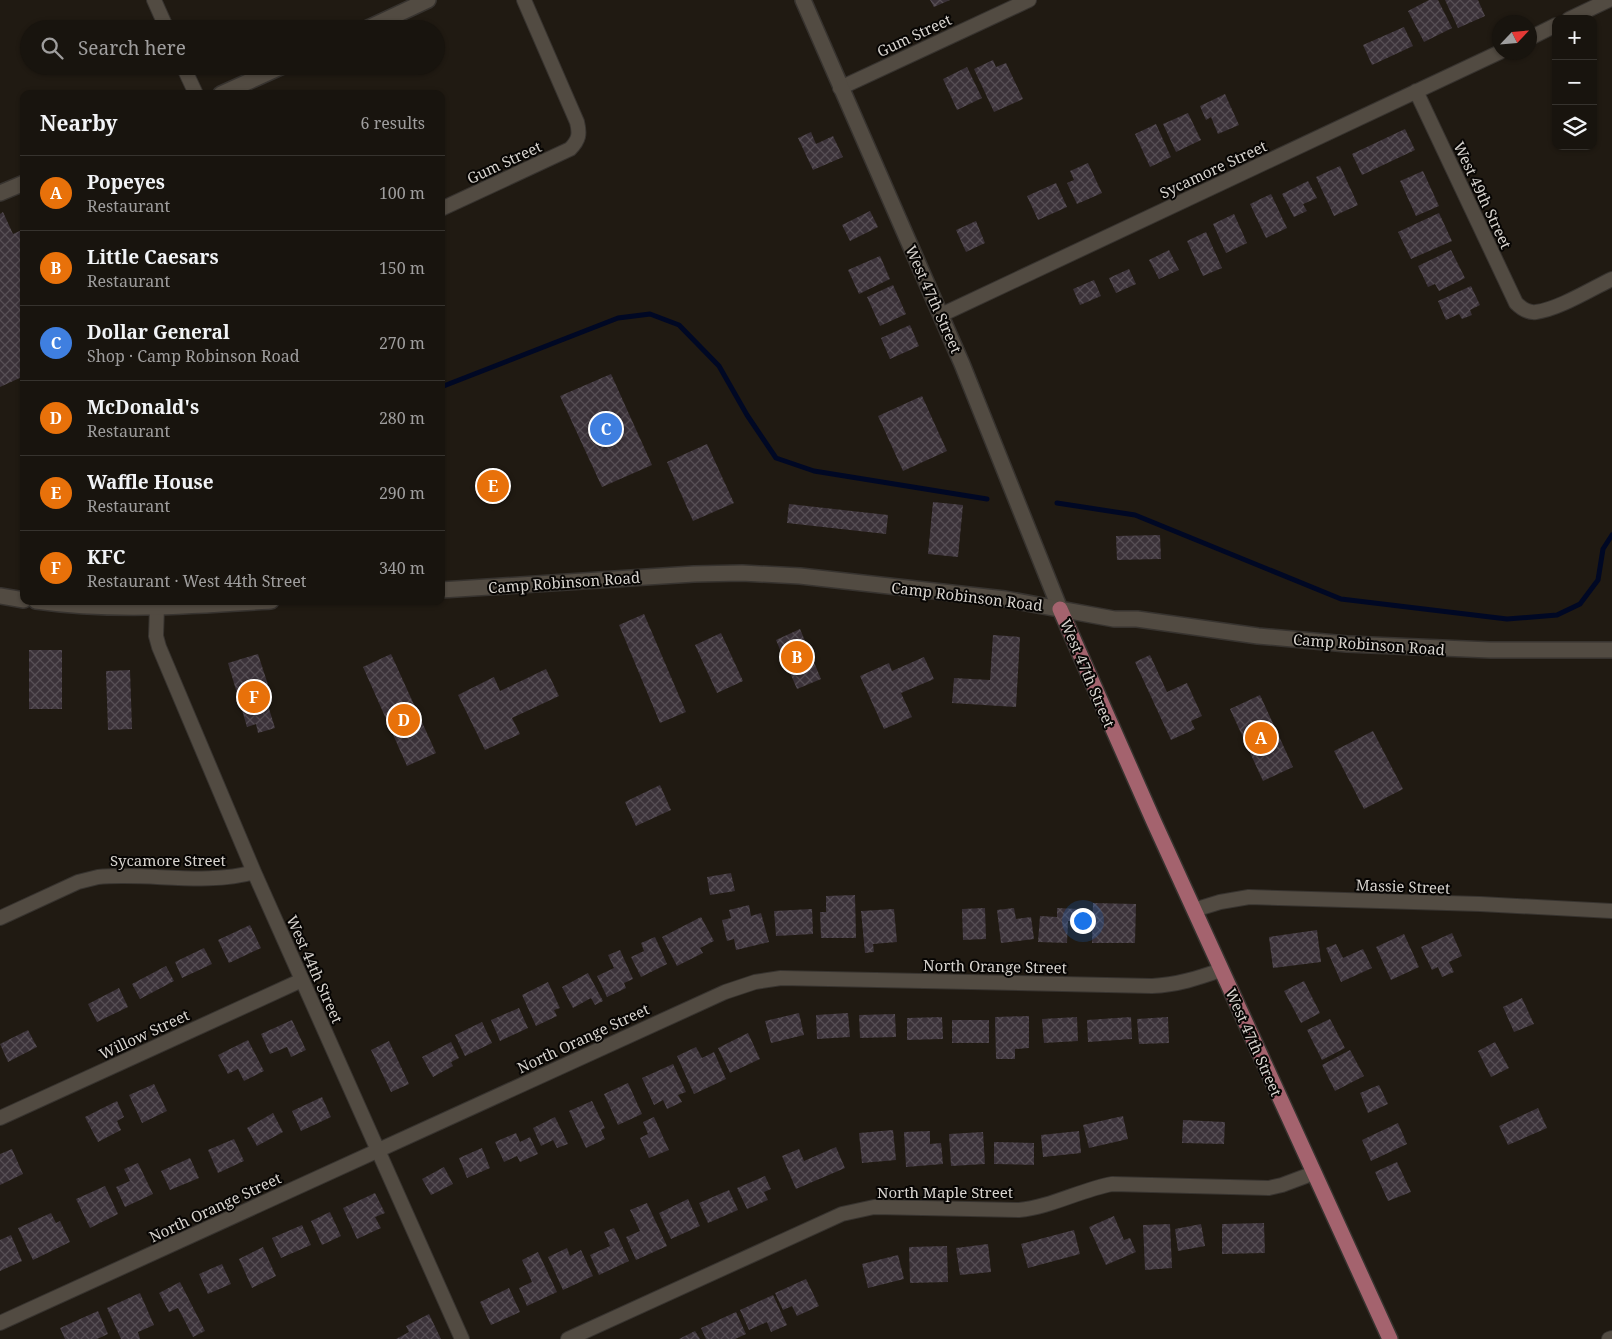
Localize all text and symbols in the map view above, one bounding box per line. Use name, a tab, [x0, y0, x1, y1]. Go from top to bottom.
street label: Gum Street	[873, 9, 955, 61]
north arrow	[1492, 15, 1537, 60]
map controls	[1552, 15, 1597, 150]
button: +	[1552, 15, 1597, 60]
search box	[20, 20, 445, 75]
icon: search	[38, 34, 66, 62]
text: Search here	[78, 35, 186, 61]
button: −	[1552, 60, 1597, 105]
button: layers	[1552, 105, 1597, 150]
text: Nearby	[40, 109, 118, 137]
text: 6 results	[361, 112, 425, 134]
street label: Sycamore Street	[1156, 135, 1270, 203]
street label: Gum Street	[463, 136, 545, 188]
street label: West 49th Street	[1449, 138, 1517, 252]
text: Popeyes	[87, 169, 165, 195]
text: A	[50, 182, 62, 204]
text: 100 m	[379, 182, 425, 204]
text: Restaurant	[87, 195, 170, 217]
street label: West 47th Street	[901, 242, 967, 356]
text: Little Caesars	[87, 244, 219, 270]
text: B	[51, 257, 61, 279]
text: 150 m	[379, 257, 425, 279]
text: Restaurant	[87, 270, 170, 292]
text: Dollar General	[87, 319, 230, 345]
text: C	[51, 332, 61, 354]
text: 270 m	[379, 332, 425, 354]
text: Shop · Camp Robinson Road	[87, 345, 300, 367]
text: McDonald's	[87, 394, 199, 420]
text: D	[50, 407, 62, 429]
text: 280 m	[379, 407, 425, 429]
pin: C	[590, 410, 622, 448]
text: Restaurant	[87, 420, 170, 442]
pin: E	[477, 467, 509, 505]
text: Waffle House	[87, 469, 214, 495]
text: E	[51, 482, 61, 504]
text: 290 m	[379, 482, 425, 504]
text: Restaurant	[87, 495, 170, 517]
text: KFC	[87, 544, 125, 570]
text: F	[51, 557, 61, 579]
text: 340 m	[379, 557, 425, 579]
street label: Camp Robinson Road	[487, 567, 641, 597]
text: Restaurant · West 44th Street	[87, 570, 306, 592]
street label: Camp Robinson Road	[890, 577, 1044, 615]
street label: West 47th Street	[1056, 616, 1120, 730]
street label: Camp Robinson Road	[1292, 629, 1446, 659]
pin: B	[781, 638, 813, 676]
pin: F	[238, 678, 270, 716]
pin: D	[388, 701, 420, 739]
pin: A	[1245, 719, 1277, 757]
street label: Sycamore Street	[110, 850, 226, 870]
street label: Massie Street	[1355, 874, 1451, 898]
your location	[1070, 908, 1096, 934]
street label: West 44th Street	[282, 912, 348, 1026]
street label: North Orange Street	[923, 955, 1067, 977]
street label: West 47th Street	[1221, 985, 1287, 1099]
street label: North Orange Street	[514, 999, 652, 1077]
street label: Willow Street	[96, 1004, 192, 1064]
street label: North Orange Street	[146, 1168, 284, 1246]
street label: North Maple Street	[877, 1182, 1013, 1202]

